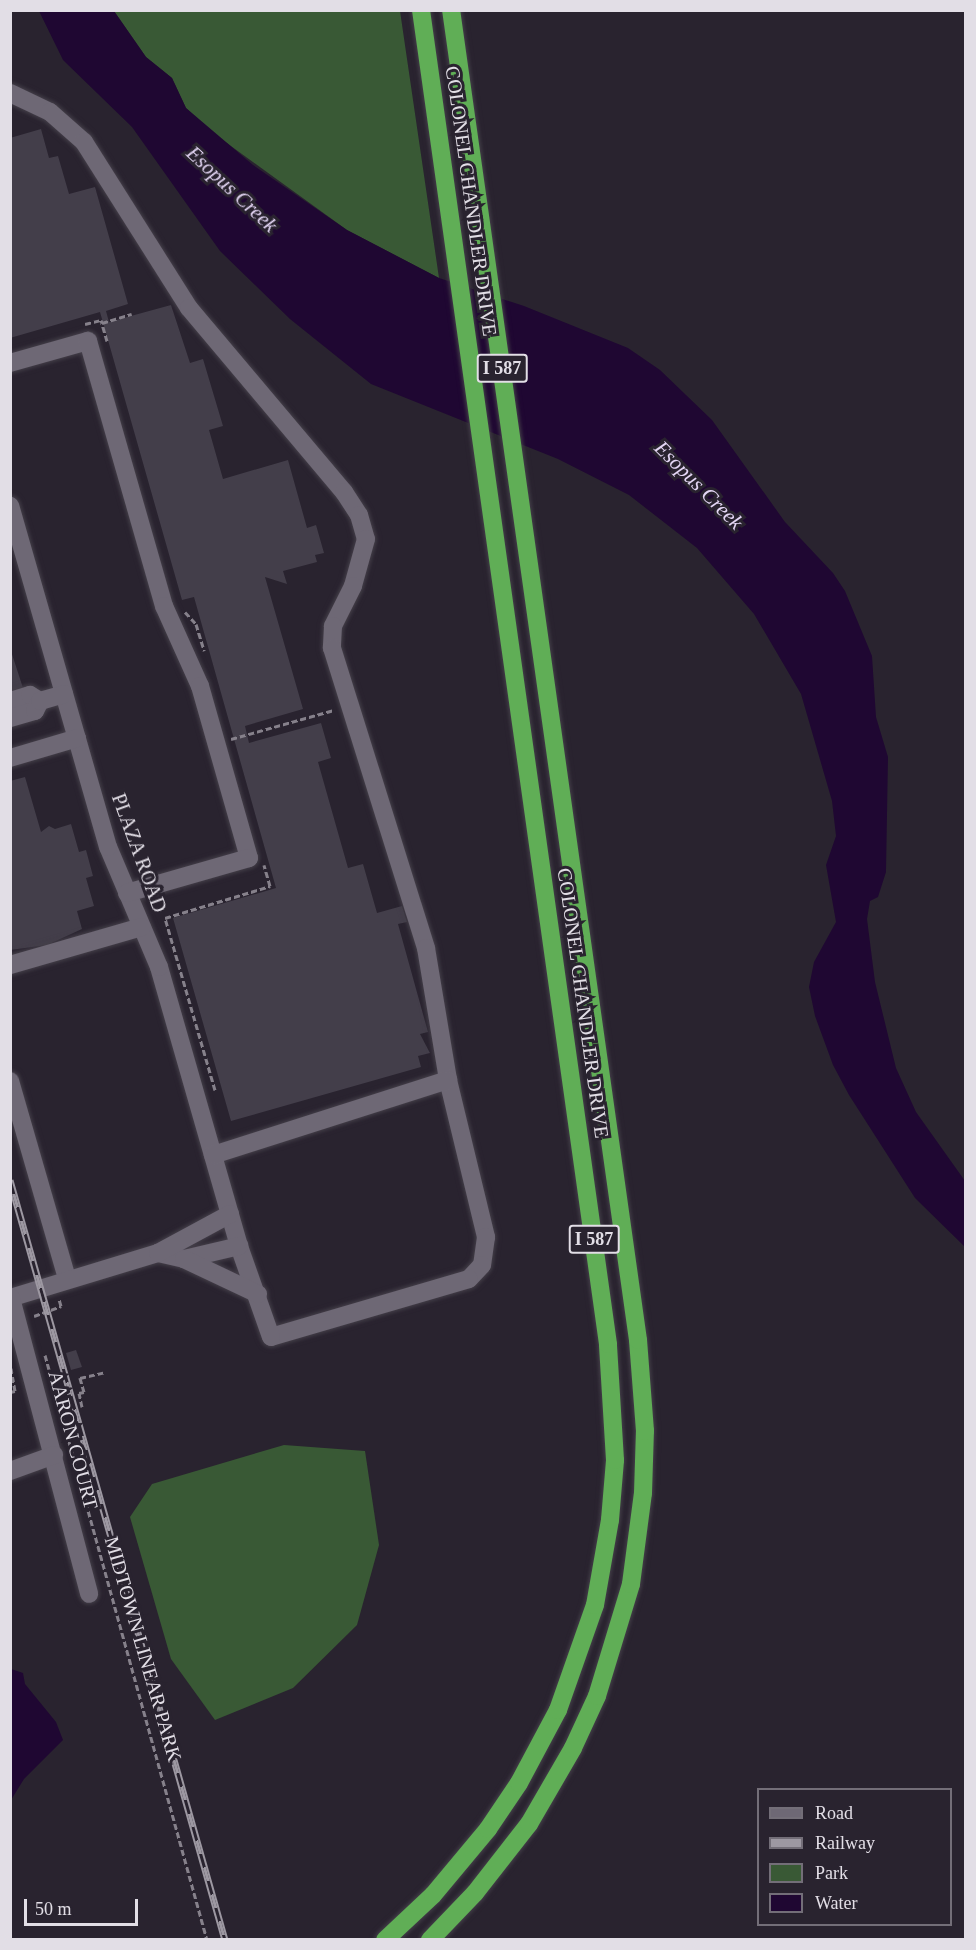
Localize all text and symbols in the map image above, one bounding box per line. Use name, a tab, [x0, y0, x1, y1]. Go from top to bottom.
street label: COLONEL CHANDLER DRIVE	[440, 64, 502, 338]
water label: Esopus Creek	[181, 140, 283, 238]
road number: I 587	[476, 353, 528, 383]
water label: Esopus Creek	[649, 435, 749, 535]
street label: PLAZA ROAD	[106, 790, 172, 916]
street label: COLONEL CHANDLER DRIVE	[552, 866, 614, 1140]
road number: I 587	[568, 1224, 620, 1254]
street label: AARON COURT	[43, 1368, 103, 1512]
street label: MIDTOWN LINEAR PARK	[99, 1534, 187, 1764]
legend	[757, 1788, 952, 1926]
text: Road	[815, 1803, 853, 1823]
text: Railway	[815, 1833, 875, 1853]
text: Park	[815, 1863, 848, 1883]
scale bar	[27, 1887, 141, 1925]
text: Water	[815, 1893, 858, 1913]
text: 50 m	[35, 1899, 72, 1919]

